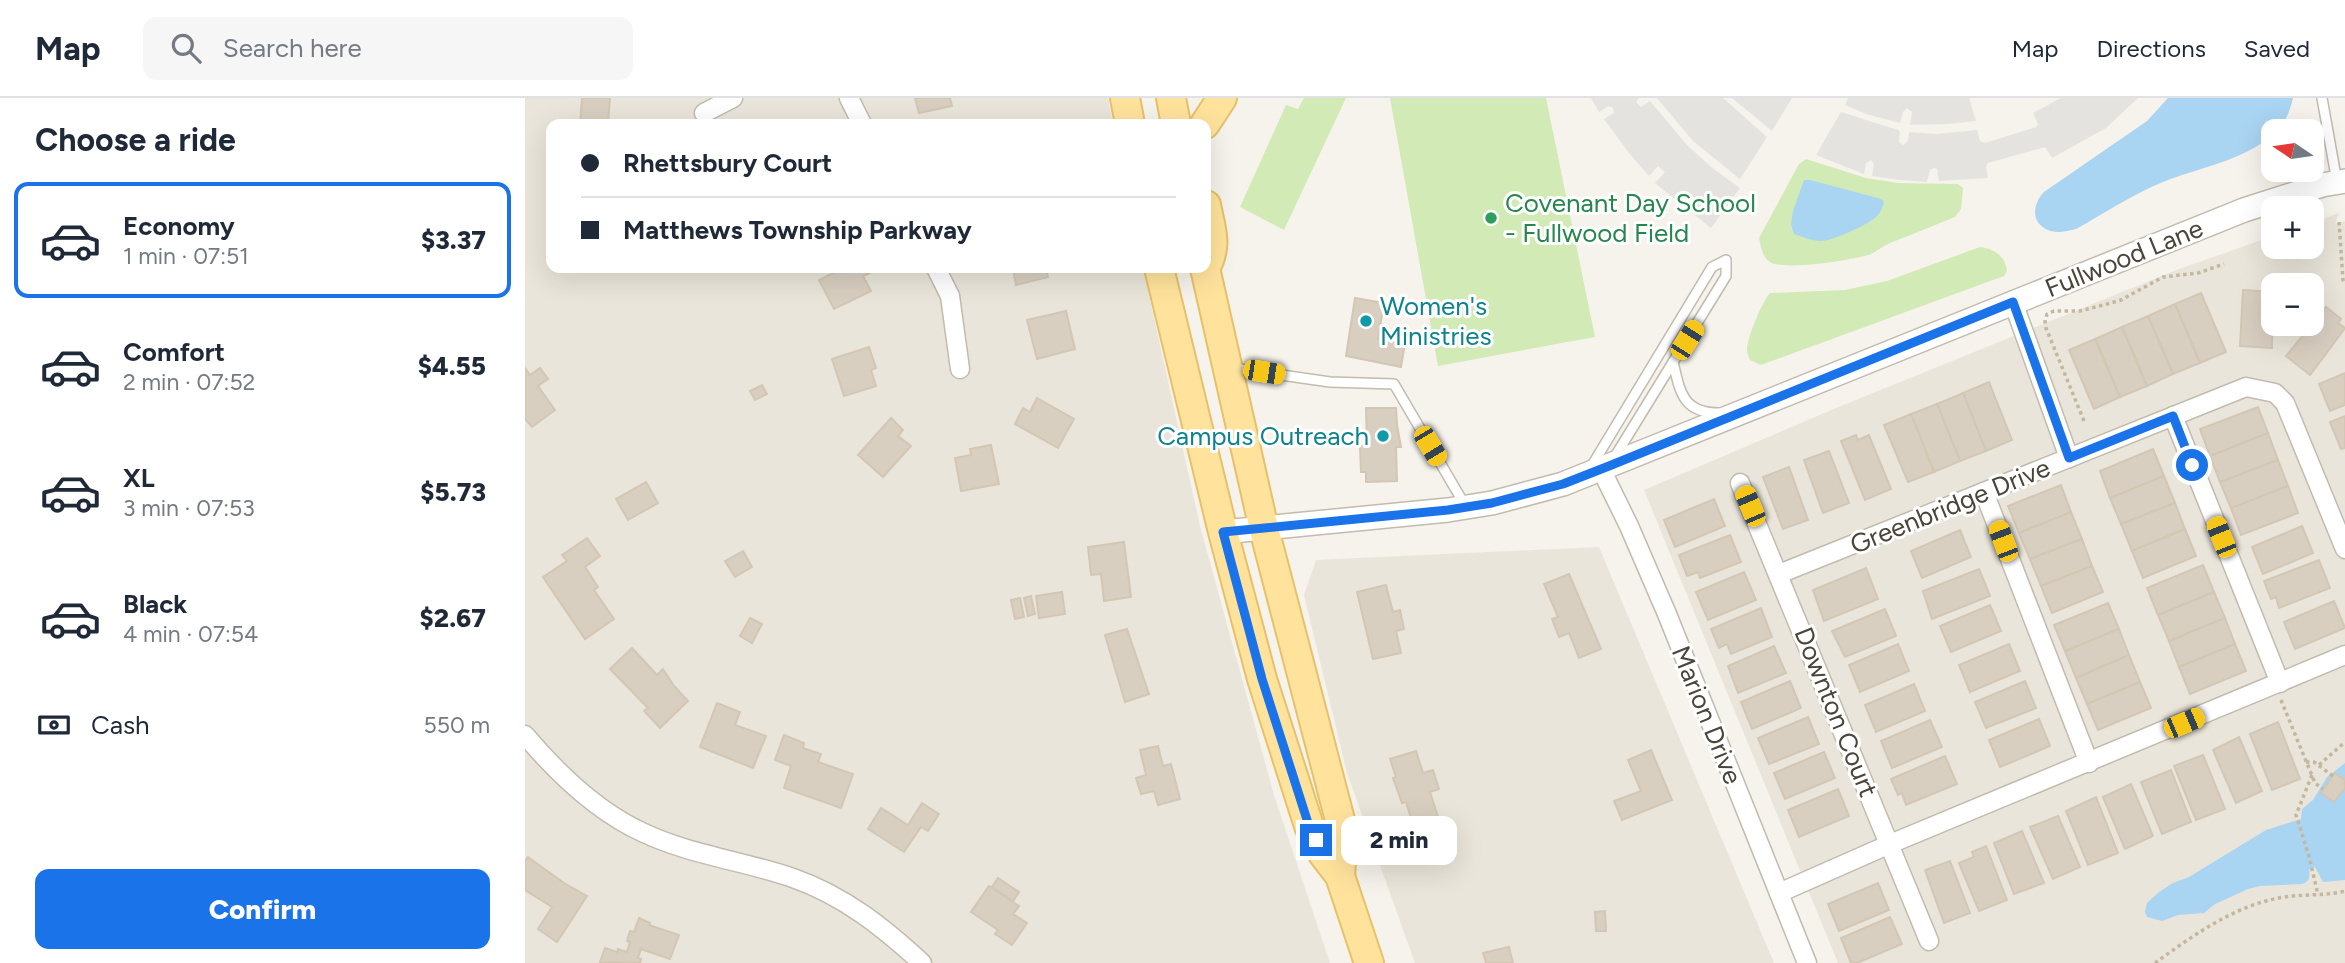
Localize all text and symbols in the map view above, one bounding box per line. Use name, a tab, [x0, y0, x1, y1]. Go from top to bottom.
search box	[143, 17, 633, 80]
text: Map	[35, 29, 101, 68]
icon: search	[167, 29, 205, 67]
text: Search here	[223, 32, 362, 64]
text: Map	[2012, 34, 2058, 63]
text: Directions	[2096, 34, 2206, 63]
text: Saved	[2244, 34, 2310, 63]
north arrow	[2261, 119, 2324, 182]
map controls	[2261, 119, 2324, 336]
text: Choose a ride	[35, 121, 236, 159]
text: Rhettsbury Court	[623, 147, 832, 179]
place label: Covenant Day School - Fullwood Field	[1505, 187, 1756, 249]
button: +	[2261, 196, 2324, 259]
icon: car	[39, 209, 102, 272]
text: Economy	[123, 210, 235, 242]
marker: Covenant Day School - Fullwood Field	[1483, 210, 1499, 226]
street label: Fullwood Lane	[2040, 212, 2208, 304]
text: Matthews Township Parkway	[623, 214, 972, 246]
text: $3.37	[421, 224, 486, 256]
text: 1 min · 07:51	[123, 242, 249, 270]
button: −	[2261, 273, 2324, 336]
place label: Women's Ministries	[1380, 290, 1492, 352]
marker: Women's Ministries	[1358, 313, 1374, 329]
car	[1667, 317, 1708, 363]
icon: car	[39, 335, 102, 398]
text: Comfort	[123, 336, 225, 368]
text: $4.55	[418, 350, 486, 382]
car	[1242, 358, 1287, 386]
text: 2 min · 07:52	[123, 368, 255, 396]
place label: Campus Outreach	[1157, 420, 1369, 452]
car	[1411, 423, 1450, 469]
marker: Campus Outreach	[1375, 428, 1391, 444]
route start	[2176, 449, 2208, 481]
street label: Greenbridge Drive	[1845, 451, 2055, 561]
icon: car	[39, 461, 102, 524]
text: XL	[123, 462, 155, 494]
text: $5.73	[420, 476, 486, 508]
car	[1733, 483, 1768, 529]
text: 3 min · 07:53	[123, 494, 255, 522]
car	[2204, 514, 2239, 560]
car	[1986, 518, 2021, 564]
icon: car	[39, 587, 102, 650]
text: Black	[123, 588, 187, 620]
text: $2.67	[420, 602, 486, 634]
text: 4 min · 07:54	[123, 620, 258, 648]
street label: Downton Court	[1787, 622, 1885, 802]
street label: Marion Drive	[1665, 641, 1749, 789]
car	[2161, 705, 2208, 741]
icon: cash	[35, 706, 73, 744]
text: Cash	[91, 709, 150, 741]
text: 550 m	[424, 711, 490, 739]
callout: 2 min	[1341, 816, 1456, 864]
route end	[1300, 824, 1332, 856]
text: 2 min	[1370, 826, 1428, 854]
button: Confirm	[35, 869, 490, 949]

